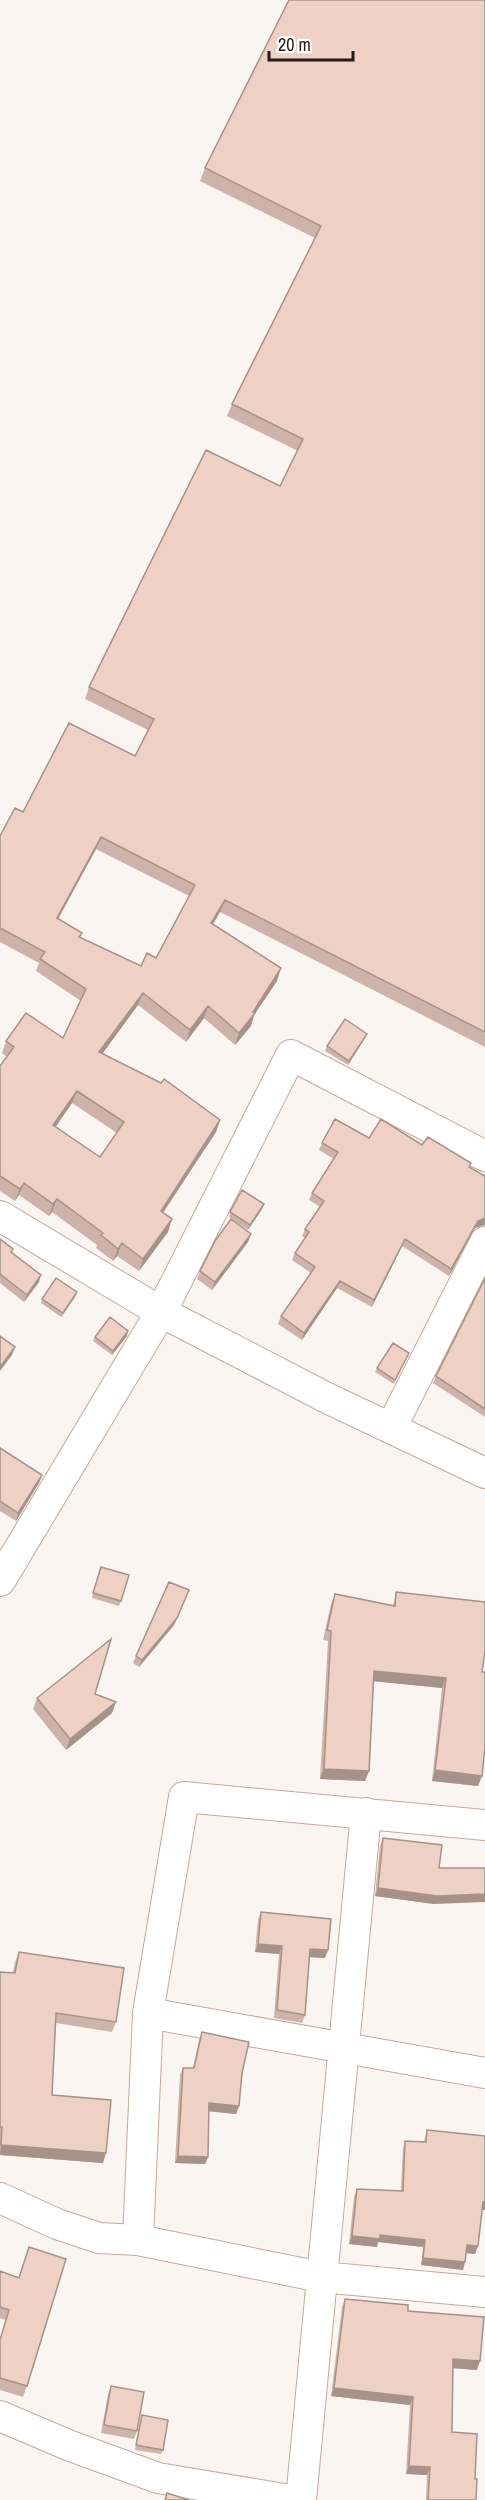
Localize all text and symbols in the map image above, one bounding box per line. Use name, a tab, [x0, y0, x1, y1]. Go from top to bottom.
scale bar	[269, 24, 353, 62]
text: 20 m	[278, 32, 311, 57]

